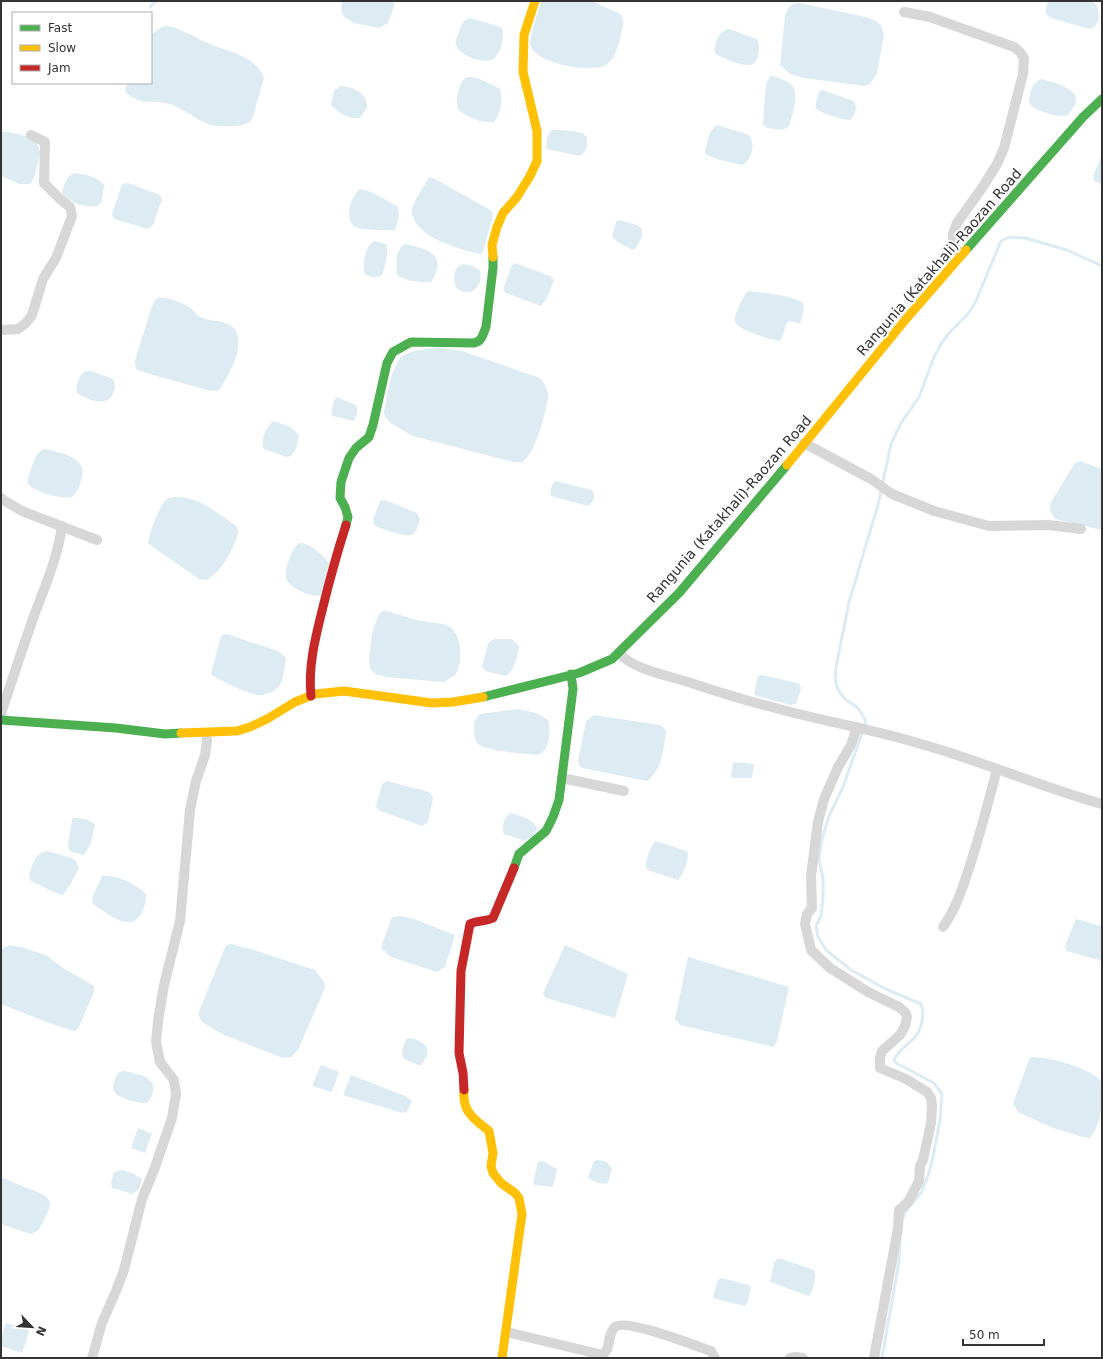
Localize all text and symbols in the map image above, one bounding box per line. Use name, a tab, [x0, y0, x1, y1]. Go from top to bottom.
legend	[12, 12, 152, 84]
text: Fast	[48, 21, 72, 35]
text: Slow	[48, 41, 76, 55]
text: Jam	[47, 61, 71, 75]
street label: Rangunia (Katakhali)-Raozan Road	[853, 165, 1025, 359]
street label: Rangunia (Katakhali)-Raozan Road	[643, 412, 815, 606]
north arrow	[12, 1307, 52, 1347]
scale bar	[963, 1321, 1044, 1347]
text: N	[33, 1324, 48, 1338]
text: 50 m	[969, 1328, 1000, 1342]

